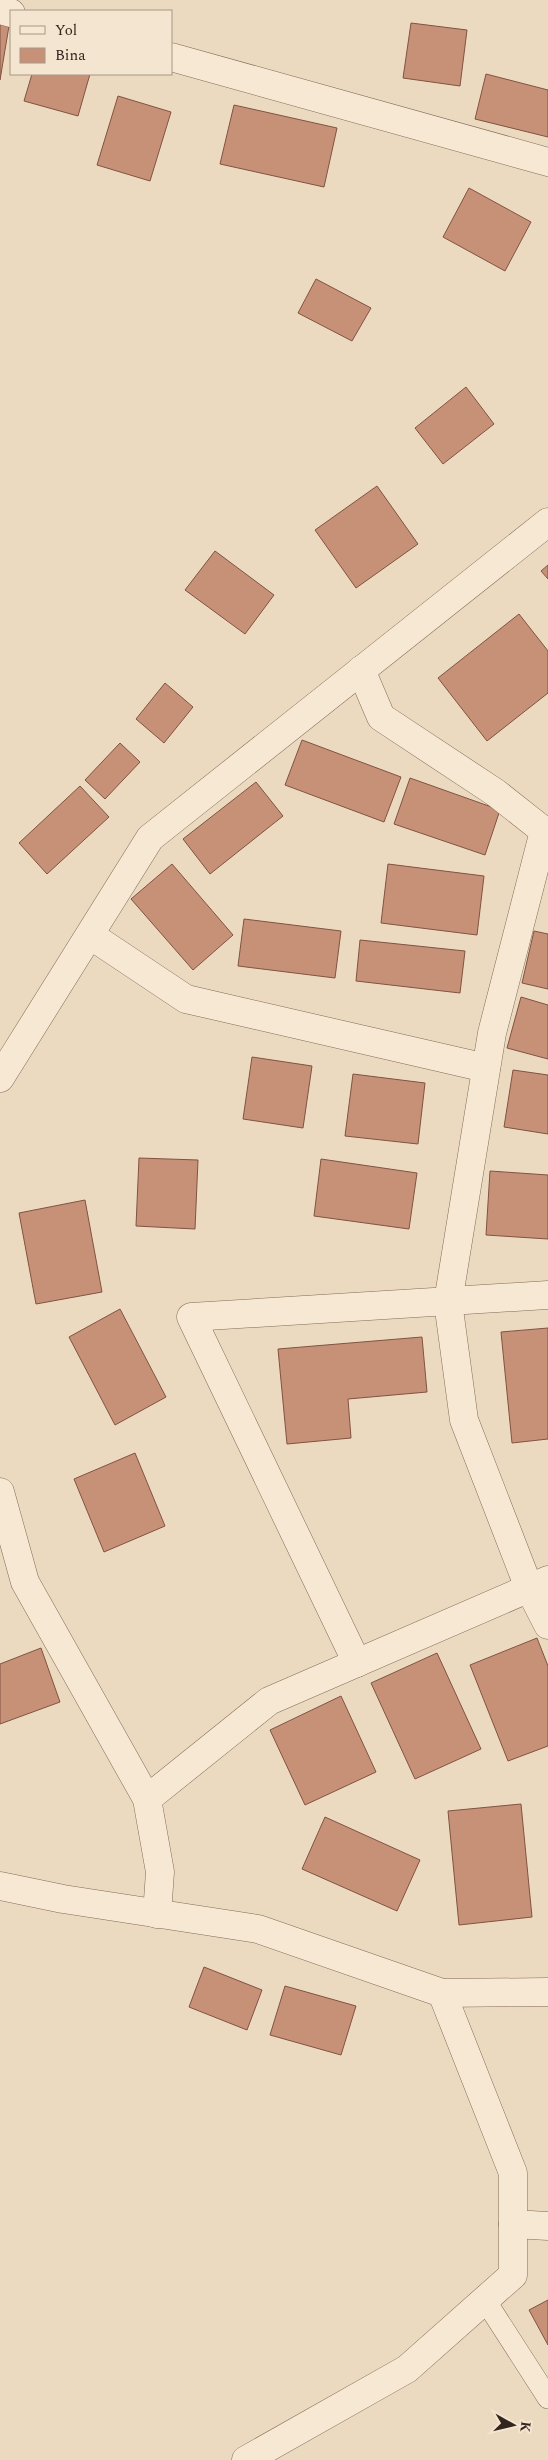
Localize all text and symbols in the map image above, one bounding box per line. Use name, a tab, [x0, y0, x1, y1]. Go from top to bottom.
legend	[10, 10, 172, 75]
text: Yol	[55, 19, 77, 42]
text: Bina	[55, 44, 86, 67]
north arrow	[488, 2400, 538, 2450]
text: K	[514, 2420, 537, 2434]

